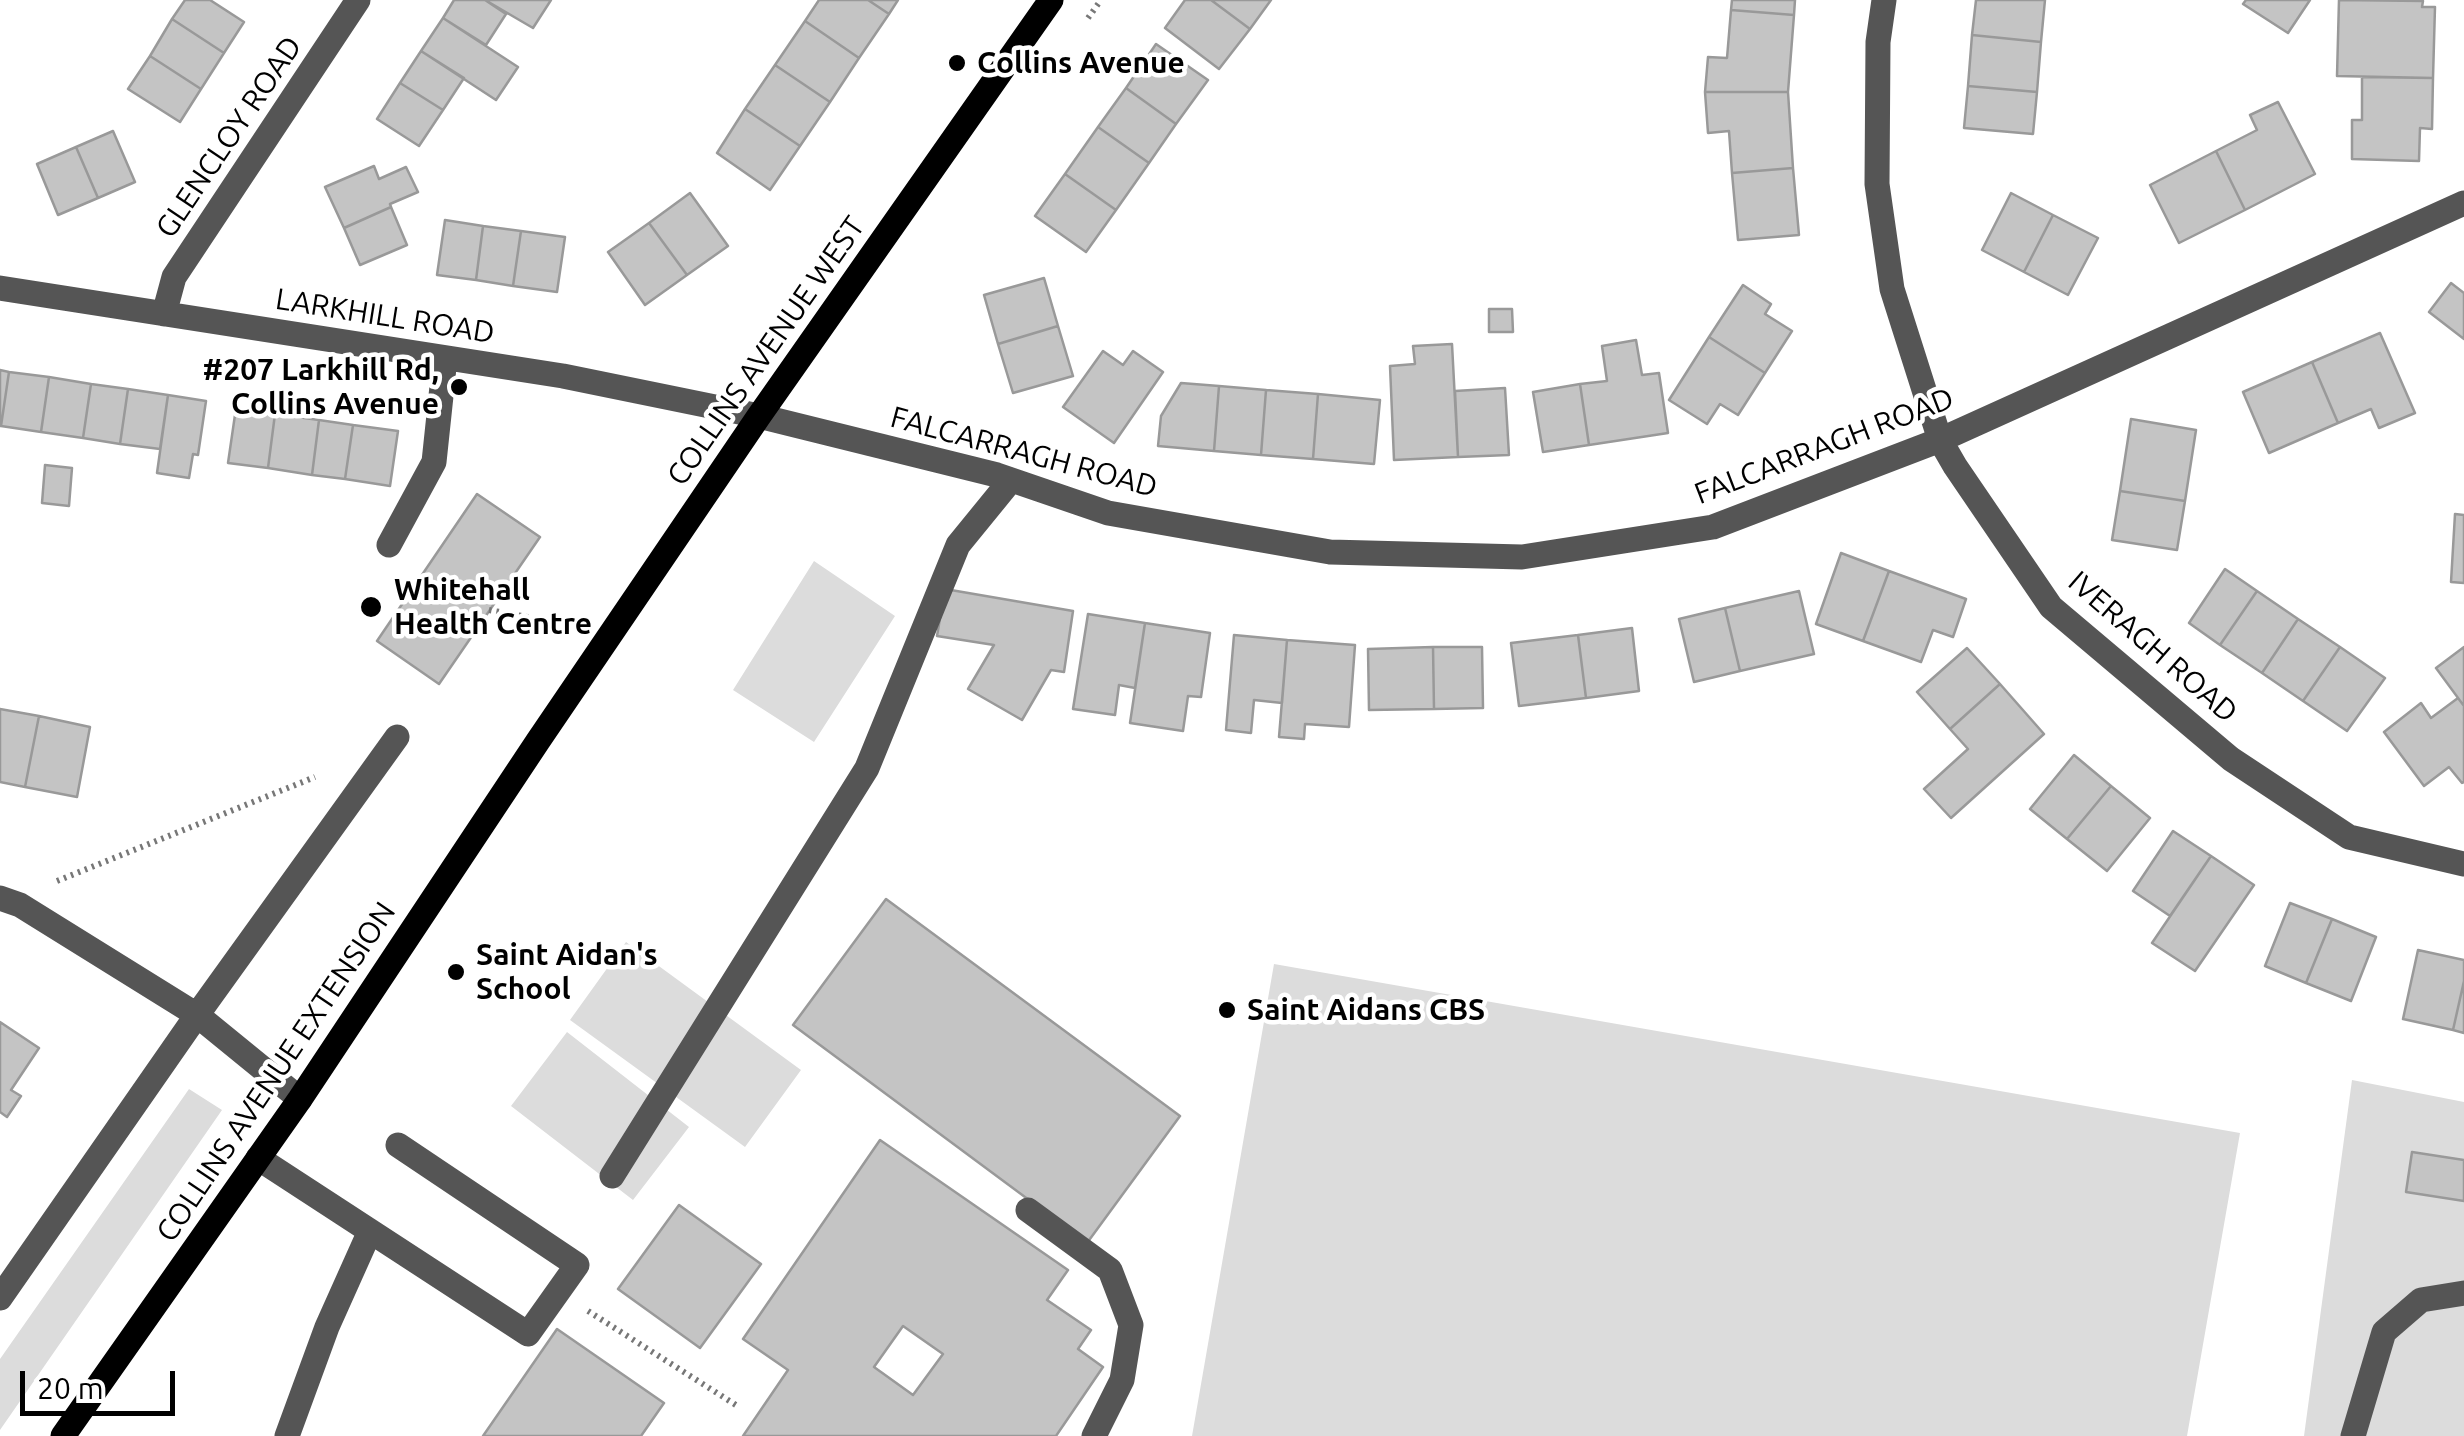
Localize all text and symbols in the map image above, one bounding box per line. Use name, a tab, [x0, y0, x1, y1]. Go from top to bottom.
street label: GLENCLOY ROAD	[148, 30, 310, 244]
place label: Collins Avenue	[977, 45, 1185, 81]
marker: Collins Avenue	[946, 52, 968, 74]
street label: COLLINS AVENUE WEST	[660, 210, 872, 492]
street label: LARKHILL ROAD	[273, 281, 497, 351]
place label: #207 Larkhill Rd, Collins Avenue	[203, 352, 439, 422]
marker: #207 Larkhill Rd, Collins Avenue	[448, 376, 470, 398]
street label: FALCARRAGH ROAD	[1689, 380, 1959, 512]
street label: FALCARRAGH ROAD	[887, 399, 1161, 505]
street label: IVERAGH ROAD	[2061, 564, 2245, 730]
place label: Whitehall Health Centre	[394, 572, 592, 642]
marker: Whitehall Health Centre	[358, 594, 384, 620]
street label: COLLINS AVENUE EXTENSION	[149, 895, 403, 1249]
place label: Saint Aidan's School	[476, 937, 658, 1008]
marker: Saint Aidan's School	[445, 961, 467, 983]
place label: Saint Aidans CBS	[1247, 992, 1485, 1028]
marker: Saint Aidans CBS	[1216, 999, 1238, 1021]
scale bar	[25, 1351, 180, 1413]
text: 20 m	[37, 1371, 104, 1405]

